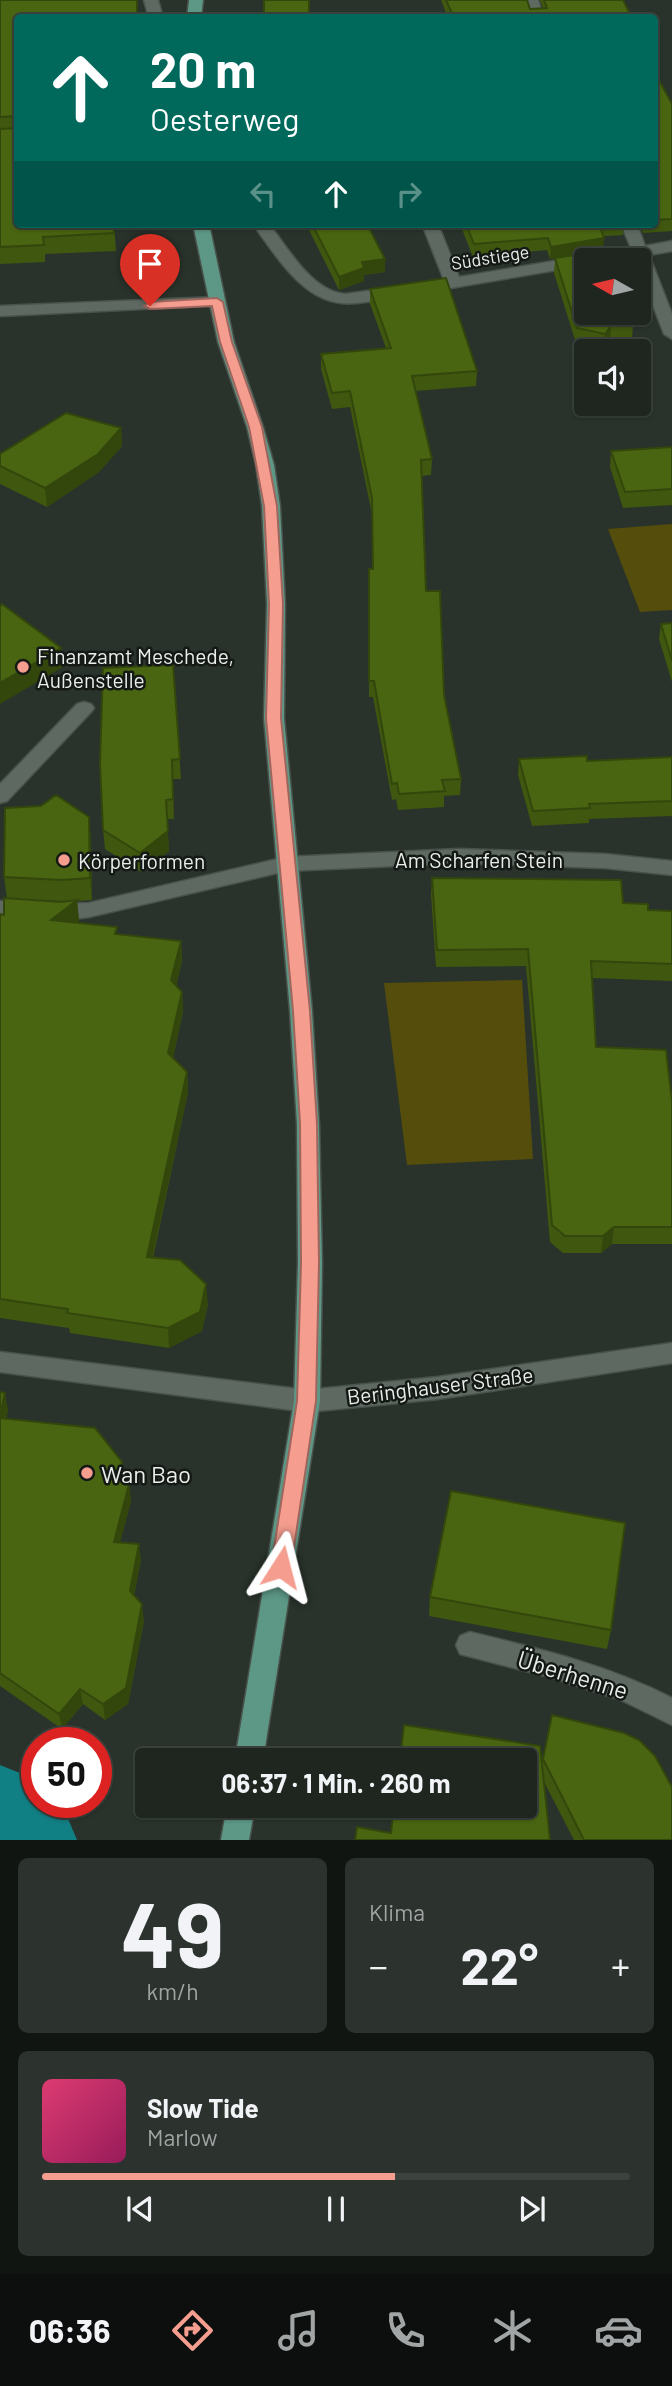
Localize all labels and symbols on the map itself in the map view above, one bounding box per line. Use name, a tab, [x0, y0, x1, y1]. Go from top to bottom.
pin	[120, 234, 180, 306]
street label: Südstiege	[449, 240, 531, 274]
north arrow	[574, 248, 651, 326]
place label: Finanzamt Meschede, Außenstelle	[37, 643, 234, 692]
marker: Finanzamt Meschede, Außenstelle	[15, 659, 31, 675]
street label: Am Scharfen Stein	[395, 847, 563, 872]
place label: Körperformen	[78, 848, 205, 873]
marker: Körperformen	[56, 852, 72, 868]
street label: Beringhauser Straße	[345, 1361, 535, 1409]
place label: Wan Bao	[101, 1459, 191, 1488]
marker: Wan Bao	[79, 1465, 95, 1481]
position arrow	[244, 1530, 318, 1604]
street label: Überhenne	[514, 1643, 632, 1705]
speed limit sign: 50	[21, 1727, 112, 1818]

